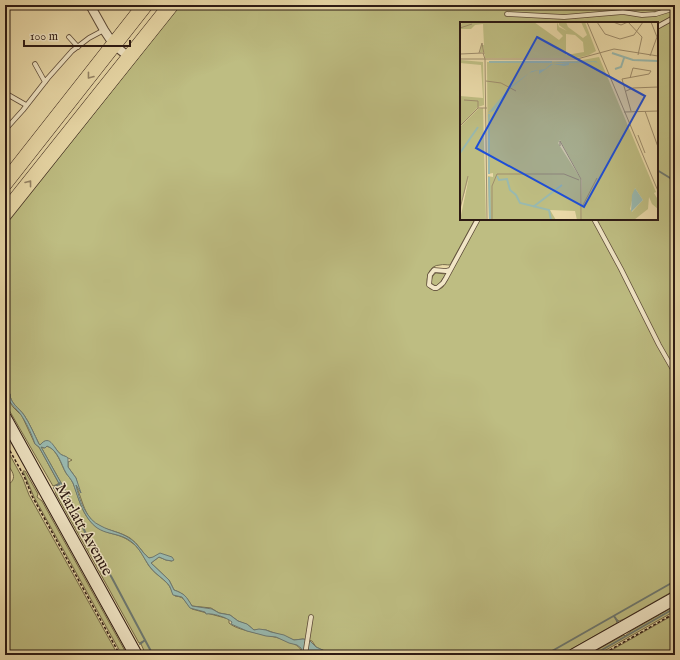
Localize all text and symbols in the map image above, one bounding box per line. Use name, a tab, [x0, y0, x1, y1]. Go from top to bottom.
scale bar	[24, 22, 130, 48]
inset map	[460, 22, 658, 220]
text: 100 m	[30, 29, 58, 44]
one-way arrow	[87, 71, 94, 78]
one-way arrow	[25, 180, 32, 187]
street label: Marlatt Avenue	[50, 480, 117, 580]

